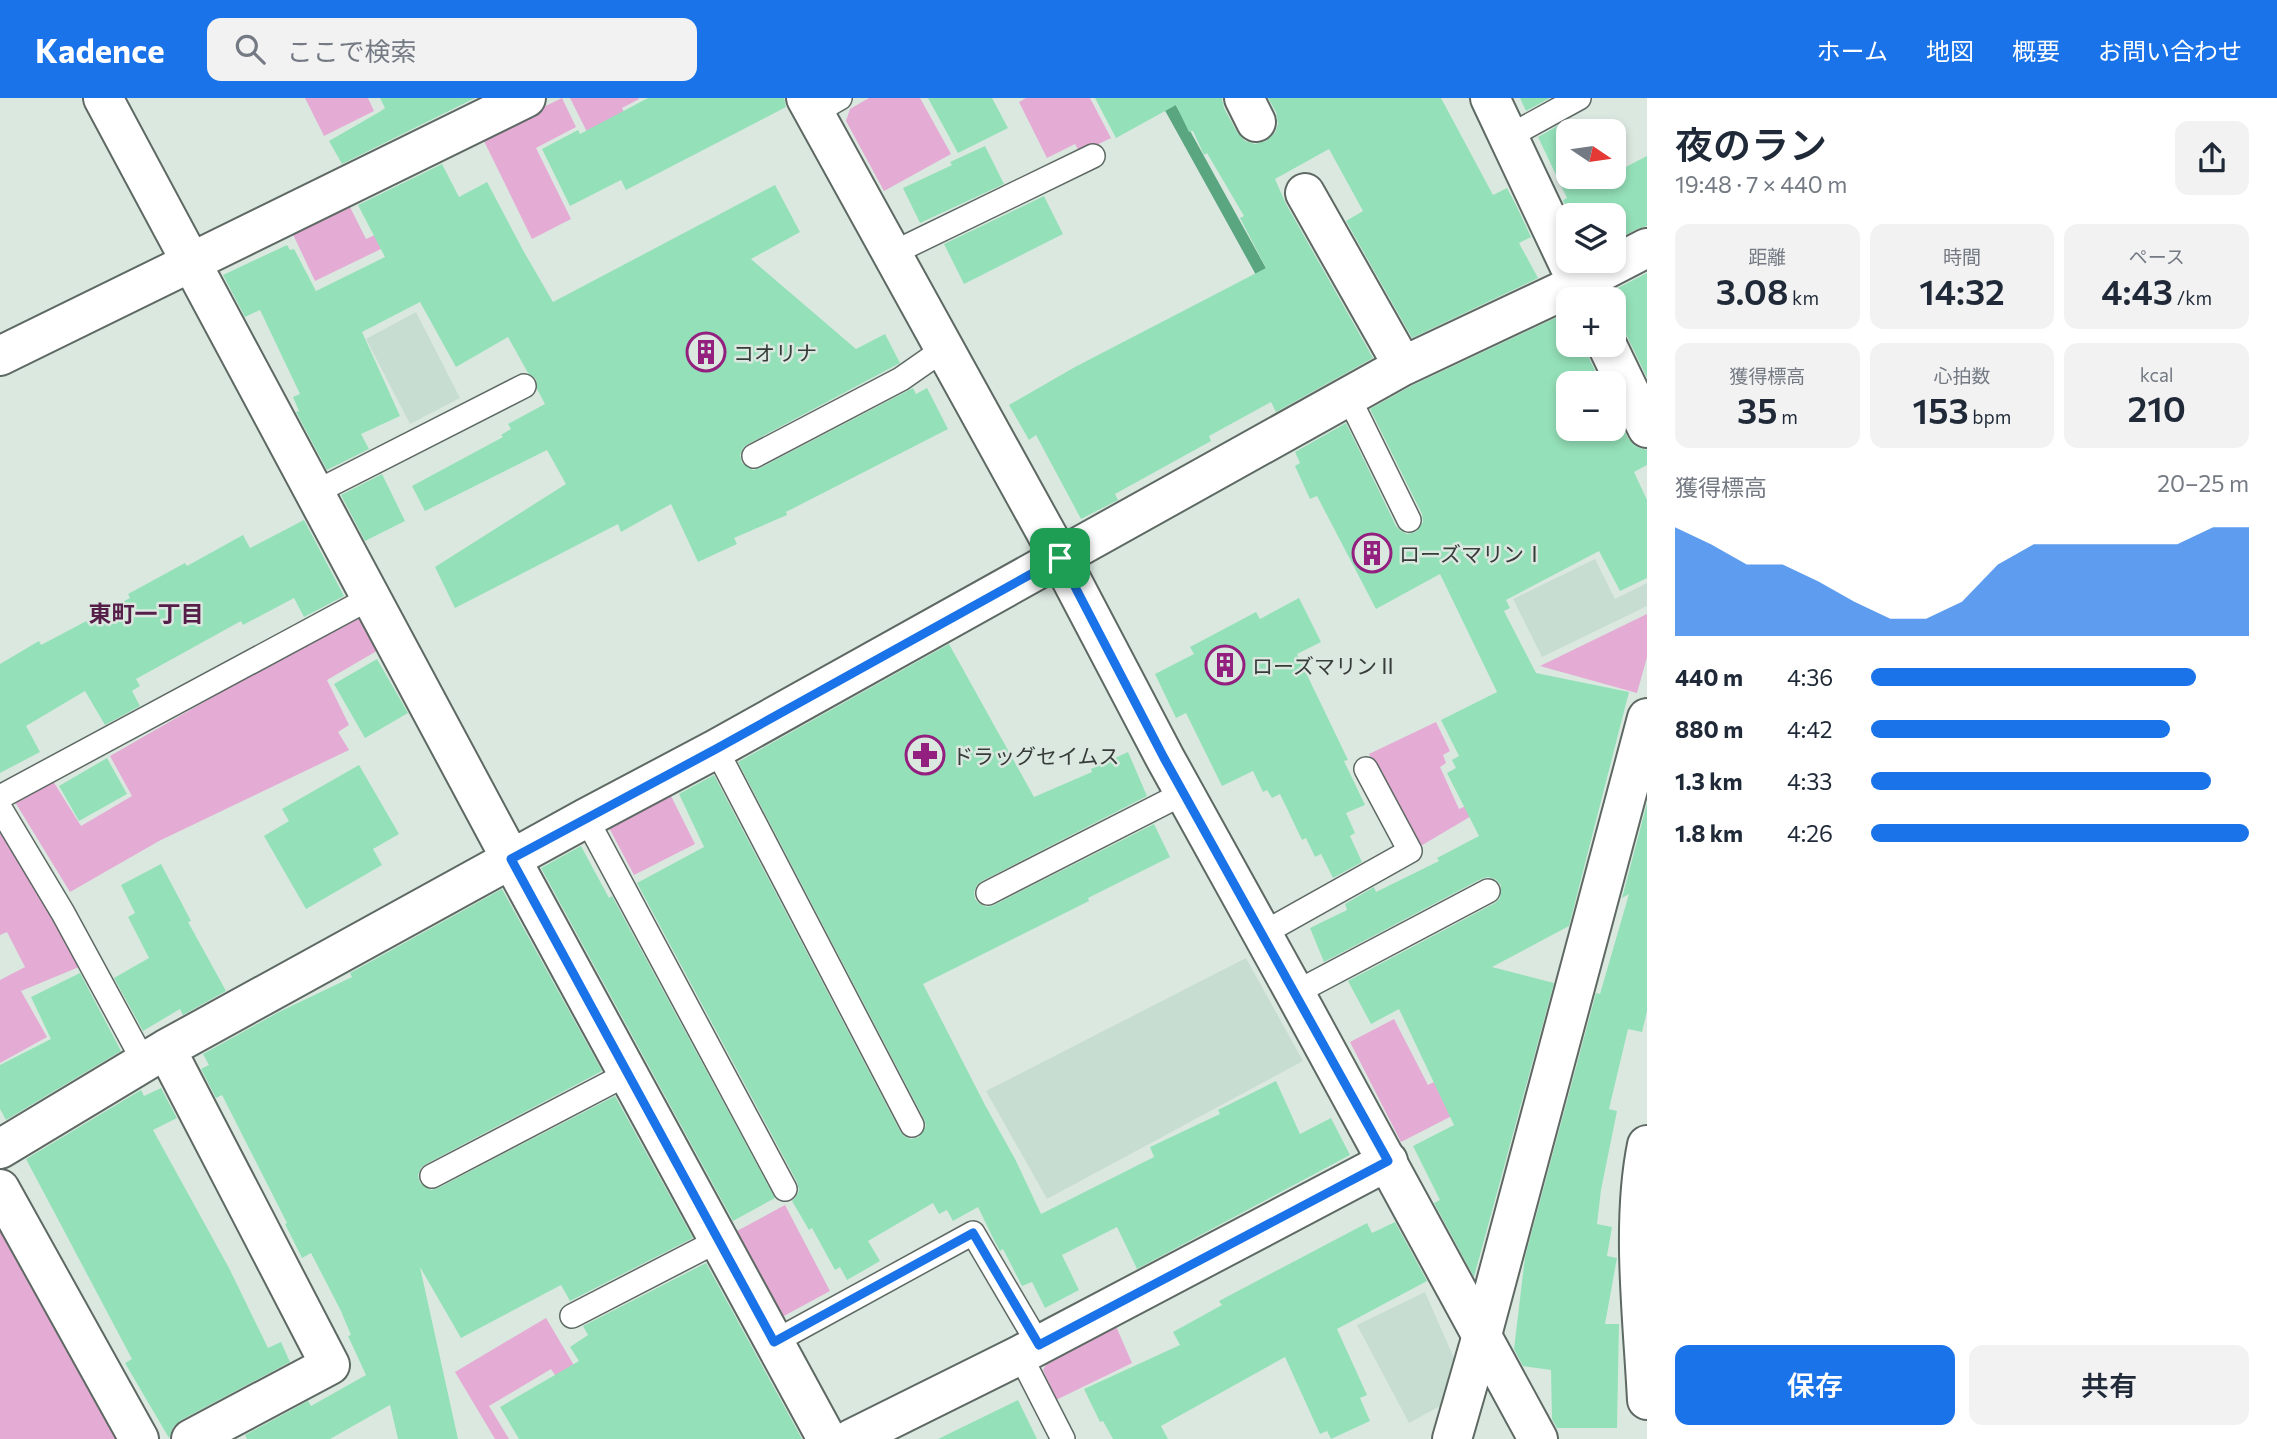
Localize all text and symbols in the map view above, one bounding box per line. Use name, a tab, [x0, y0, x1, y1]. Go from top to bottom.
search box	[207, 18, 697, 81]
text: Kadence	[35, 29, 165, 70]
icon: search	[231, 30, 269, 68]
text: ここで検索	[287, 35, 417, 66]
text: ホーム	[1817, 36, 1888, 65]
text: 地図	[1926, 36, 1974, 65]
text: 概要	[2012, 36, 2060, 65]
text: お問い合わせ	[2098, 36, 2242, 65]
north arrow	[1556, 119, 1626, 189]
map controls	[1556, 119, 1626, 441]
text: 夜のラン	[1675, 120, 1827, 167]
button: share	[2175, 121, 2249, 195]
text: 19:48 · 7 × 440 m	[1675, 170, 1847, 198]
button: layers	[1556, 203, 1626, 273]
text: 距離	[1748, 245, 1786, 268]
text: 時間	[1943, 245, 1981, 268]
text: ペース	[2129, 245, 2185, 268]
text: 3.08	[1716, 269, 1788, 312]
text: 14:32	[1919, 269, 2005, 312]
text: 4:43	[2101, 269, 2173, 312]
text: km	[1788, 286, 1819, 309]
text: /km	[2173, 286, 2212, 309]
button: +	[1556, 287, 1626, 357]
building icon: コオリナ	[685, 331, 727, 373]
place label: コオリナ	[733, 340, 817, 365]
text: kcal	[2140, 363, 2174, 386]
text: 獲得標高	[1729, 364, 1805, 387]
text: 心拍数	[1933, 364, 1991, 387]
button: −	[1556, 371, 1626, 441]
text: 210	[2127, 386, 2186, 429]
text: 35	[1737, 388, 1778, 431]
text: 153	[1913, 388, 1969, 431]
text: m	[1778, 405, 1798, 428]
text: bpm	[1969, 405, 2011, 428]
text: 20–25 m	[2157, 469, 2249, 497]
text: 獲得標高	[1675, 473, 1767, 501]
pin	[1030, 528, 1090, 588]
building icon: ローズマリンⅠ	[1351, 532, 1393, 574]
icon: arrive	[1041, 539, 1079, 577]
place label: ローズマリンⅠ	[1399, 541, 1545, 566]
district label: 東町一丁目	[89, 599, 204, 627]
building icon: ローズマリンⅡ	[1204, 644, 1246, 686]
place label: ローズマリンⅡ	[1252, 653, 1398, 678]
text: 440 m	[1675, 663, 1743, 691]
text: 4:36	[1787, 663, 1833, 691]
text: 880 m	[1675, 715, 1743, 743]
text: 4:42	[1787, 715, 1832, 743]
pharmacy icon: ドラッグセイムス	[904, 734, 946, 776]
place label: ドラッグセイムス	[952, 743, 1120, 768]
text: 1.3 km	[1675, 767, 1743, 795]
text: 4:33	[1787, 767, 1832, 795]
text: 1.8 km	[1675, 819, 1743, 847]
text: 4:26	[1787, 819, 1833, 847]
button: 保存	[1675, 1345, 1955, 1425]
button: 共有	[1969, 1345, 2249, 1425]

